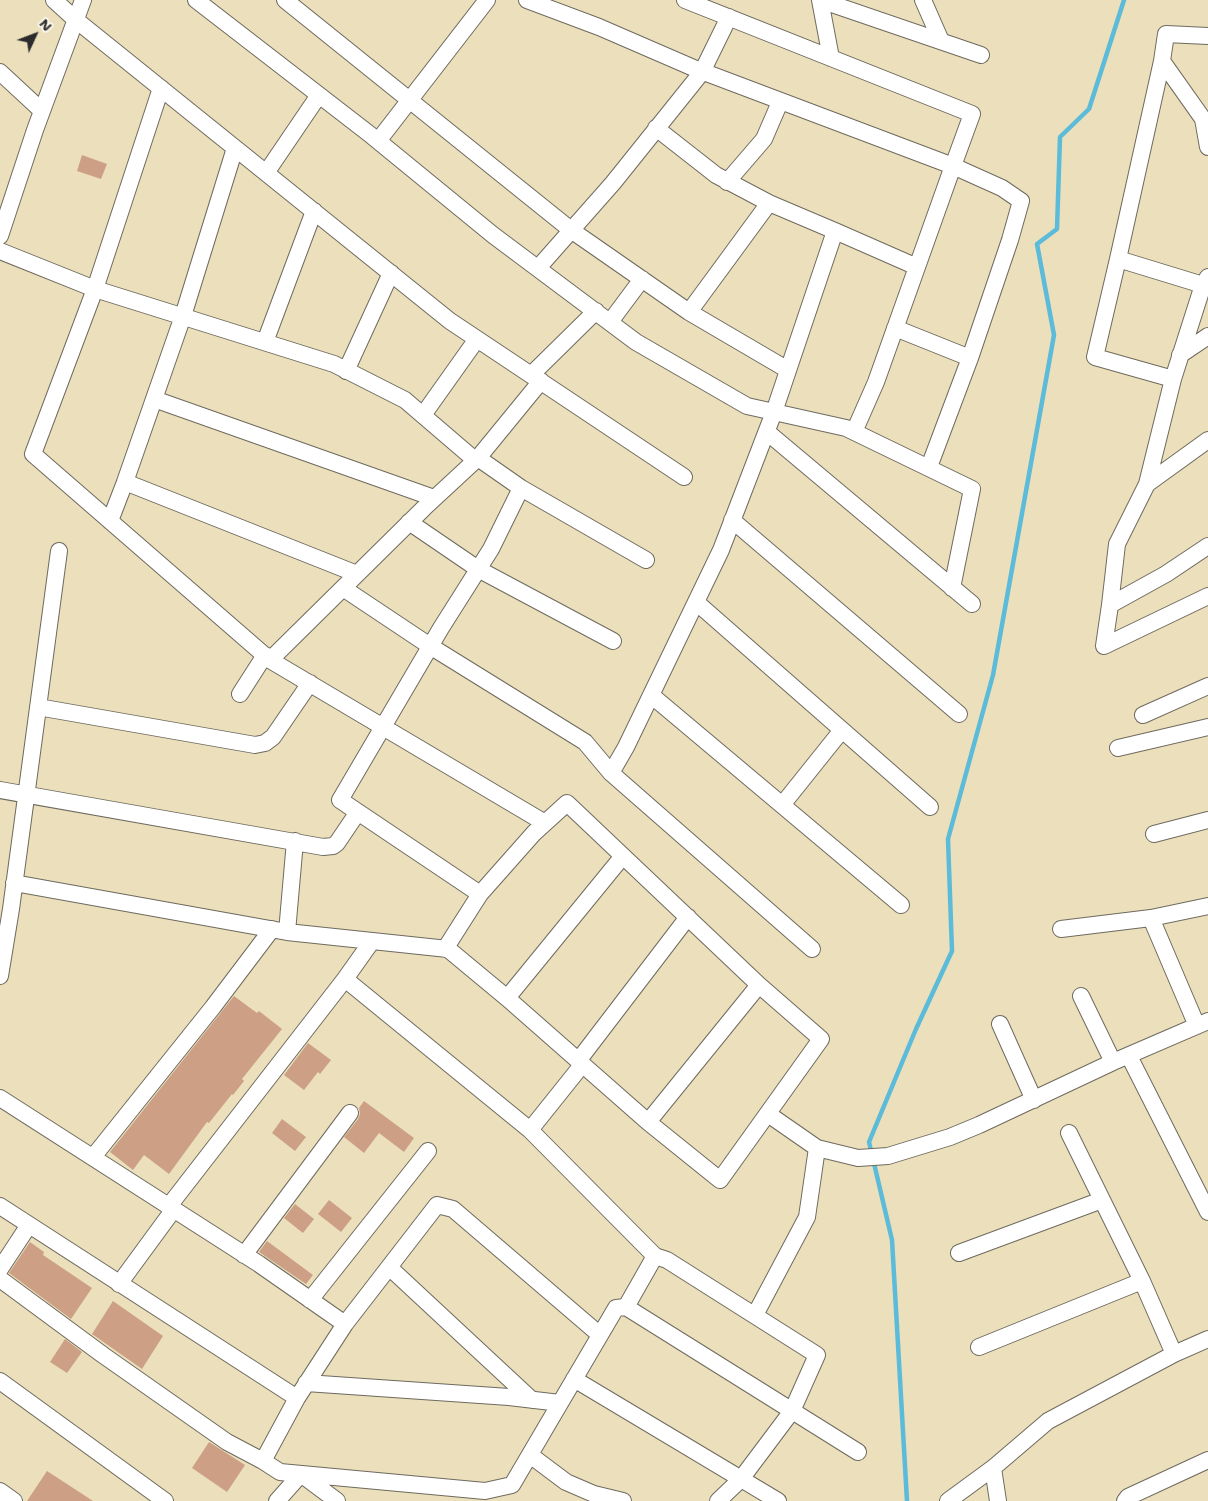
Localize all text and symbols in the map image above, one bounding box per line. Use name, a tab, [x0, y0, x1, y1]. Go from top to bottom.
north arrow	[10, 10, 60, 60]
text: N	[36, 15, 56, 35]

